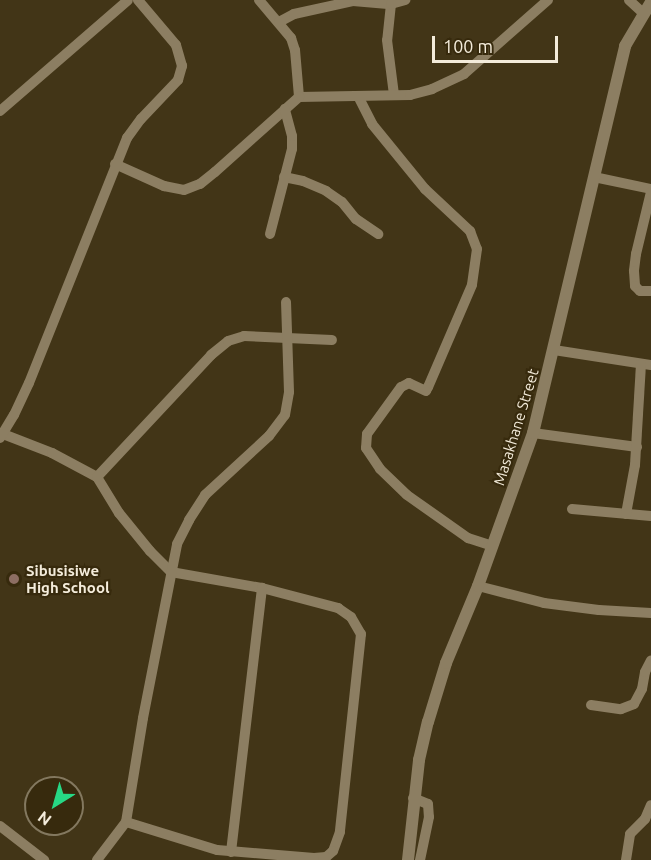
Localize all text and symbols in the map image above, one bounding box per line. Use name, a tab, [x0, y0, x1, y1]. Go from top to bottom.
scale bar	[435, 24, 561, 62]
text: 100 m	[443, 36, 493, 56]
street label: Masakhane Street	[490, 367, 542, 487]
place label: Sibusisiwe High School	[26, 561, 109, 596]
marker: Sibusisiwe High School	[7, 572, 21, 586]
north arrow	[24, 776, 84, 836]
text: N	[34, 808, 55, 830]

